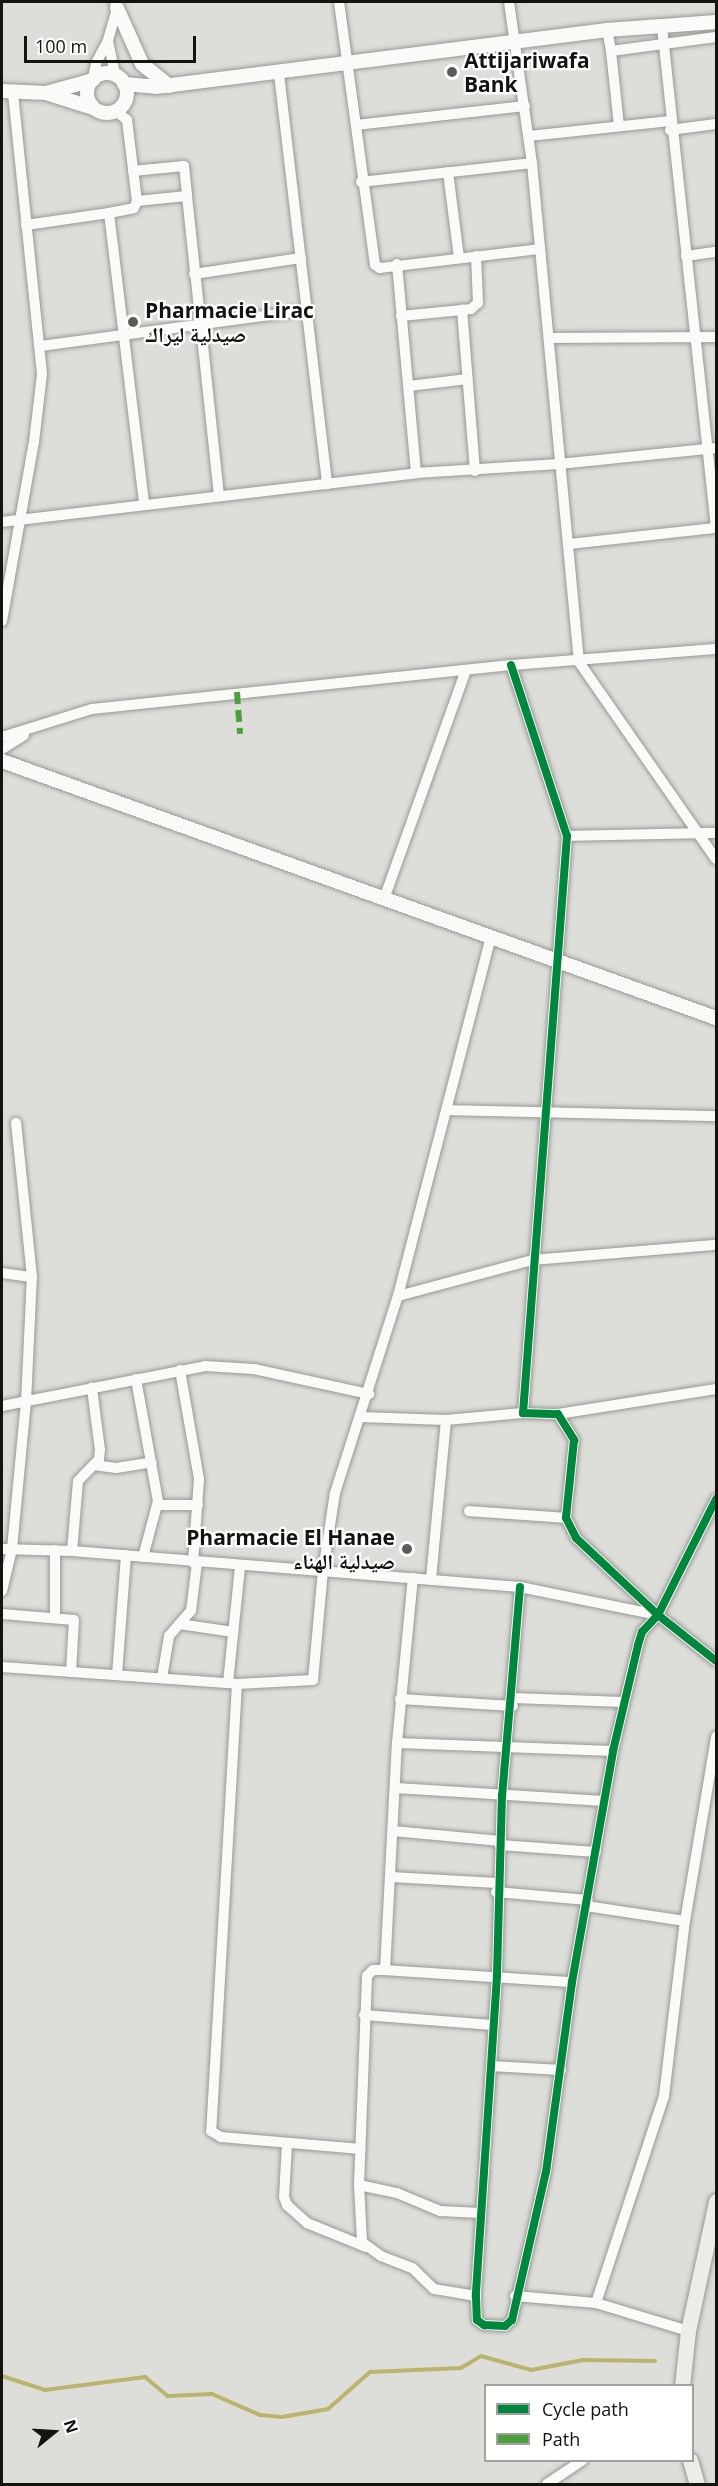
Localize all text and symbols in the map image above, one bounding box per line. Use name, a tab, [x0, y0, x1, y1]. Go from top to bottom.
scale bar	[27, 24, 200, 62]
text: 100 m	[35, 34, 87, 58]
place label: Attijariwafa Bank	[464, 47, 590, 97]
marker: Attijariwafa Bank	[445, 65, 459, 79]
place label: Pharmacie Lirac صيدلية ليراك	[145, 297, 314, 347]
marker: Pharmacie Lirac صيدلية ليراك	[126, 315, 140, 329]
place label: Pharmacie El Hanae صيدلية الهناء	[186, 1524, 395, 1574]
marker: Pharmacie El Hanae صيدلية الهناء	[400, 1542, 414, 1556]
legend	[484, 2384, 694, 2462]
text: Cycle path	[542, 2397, 629, 2421]
north arrow	[24, 2402, 84, 2462]
text: N	[59, 2417, 84, 2436]
text: Path	[542, 2427, 580, 2451]

